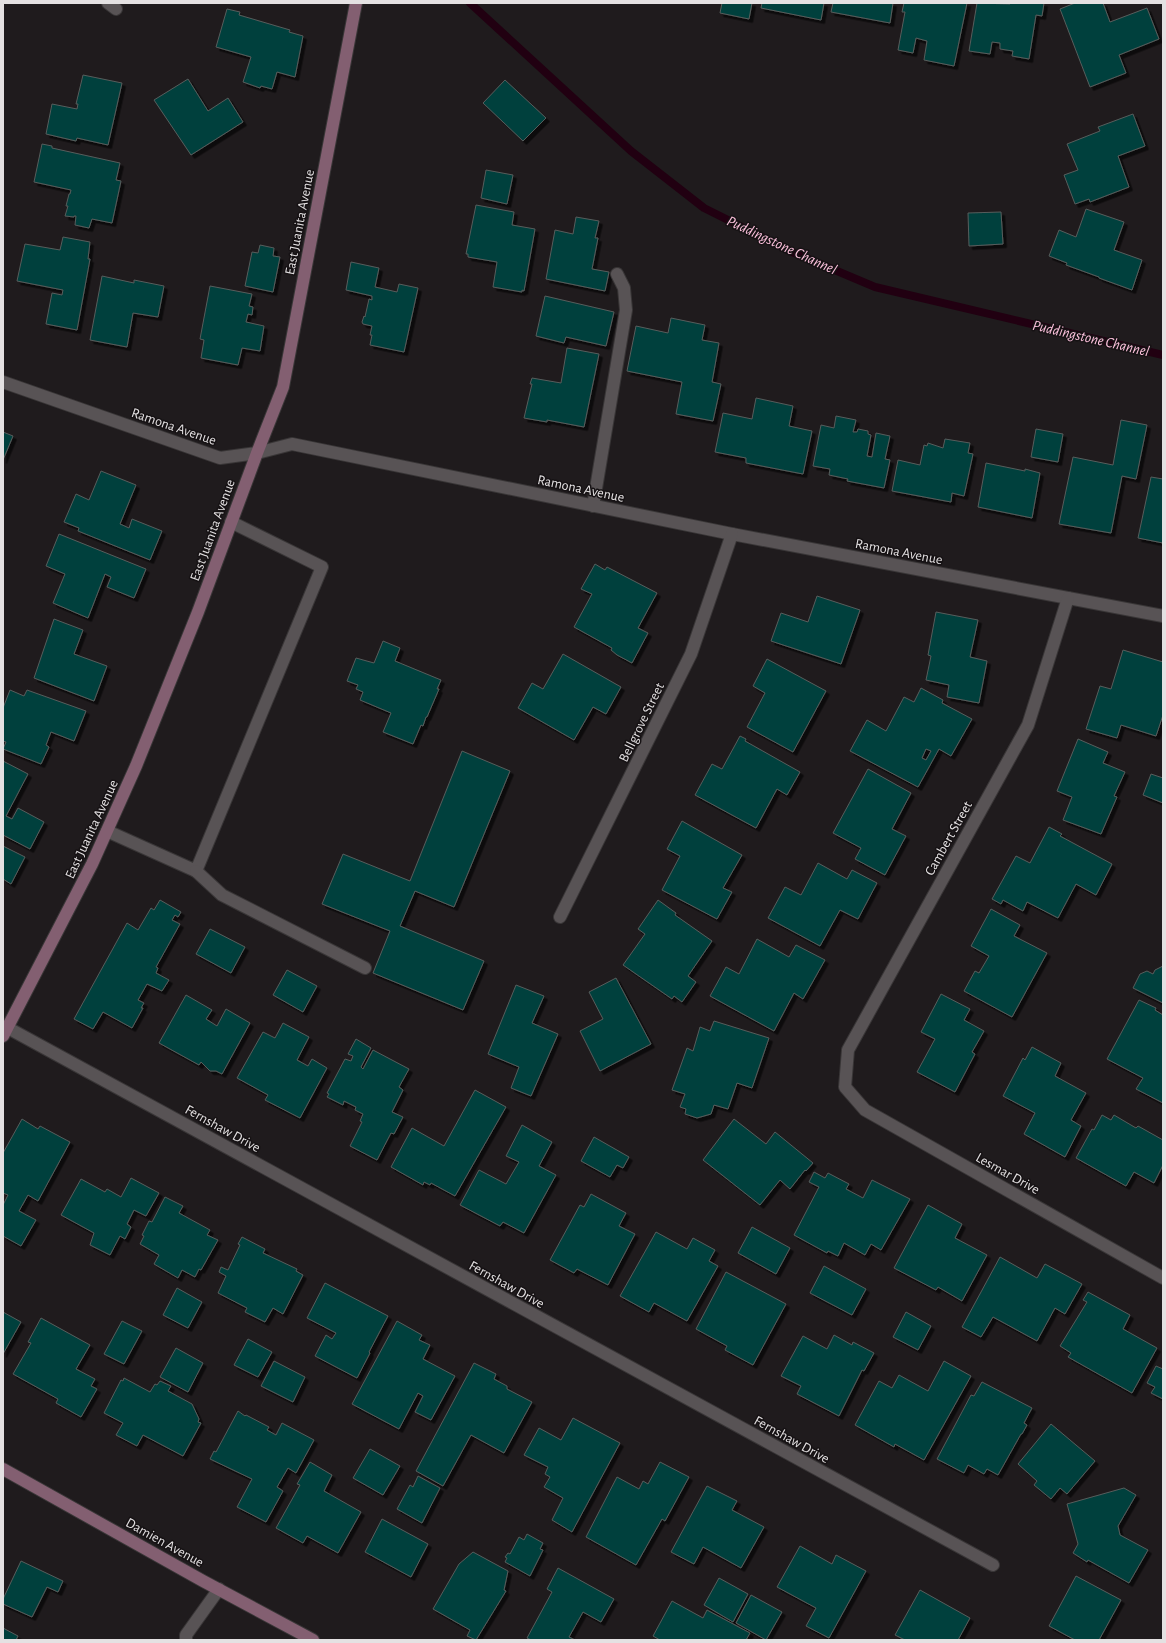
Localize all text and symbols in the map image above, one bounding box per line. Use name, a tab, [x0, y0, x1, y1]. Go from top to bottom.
street label: East Juanita Avenue	[283, 168, 317, 276]
water label: Puddingstone Channel	[724, 213, 839, 278]
water label: Puddingstone Channel	[1031, 318, 1151, 359]
street label: Ramona Avenue	[130, 406, 218, 448]
street label: Ramona Avenue	[536, 473, 626, 505]
street label: East Juanita Avenue	[188, 478, 238, 583]
street label: Ramona Avenue	[854, 537, 944, 567]
street label: Bellgrove Street	[617, 680, 667, 764]
street label: East Juanita Avenue	[63, 778, 121, 881]
street label: Cambert Street	[923, 798, 975, 878]
street label: Fernshaw Drive	[183, 1103, 262, 1155]
street label: Lesmar Drive	[973, 1151, 1042, 1197]
street label: Fernshaw Drive	[467, 1259, 546, 1311]
street label: Fernshaw Drive	[752, 1414, 831, 1466]
street label: Damien Avenue	[123, 1516, 206, 1570]

